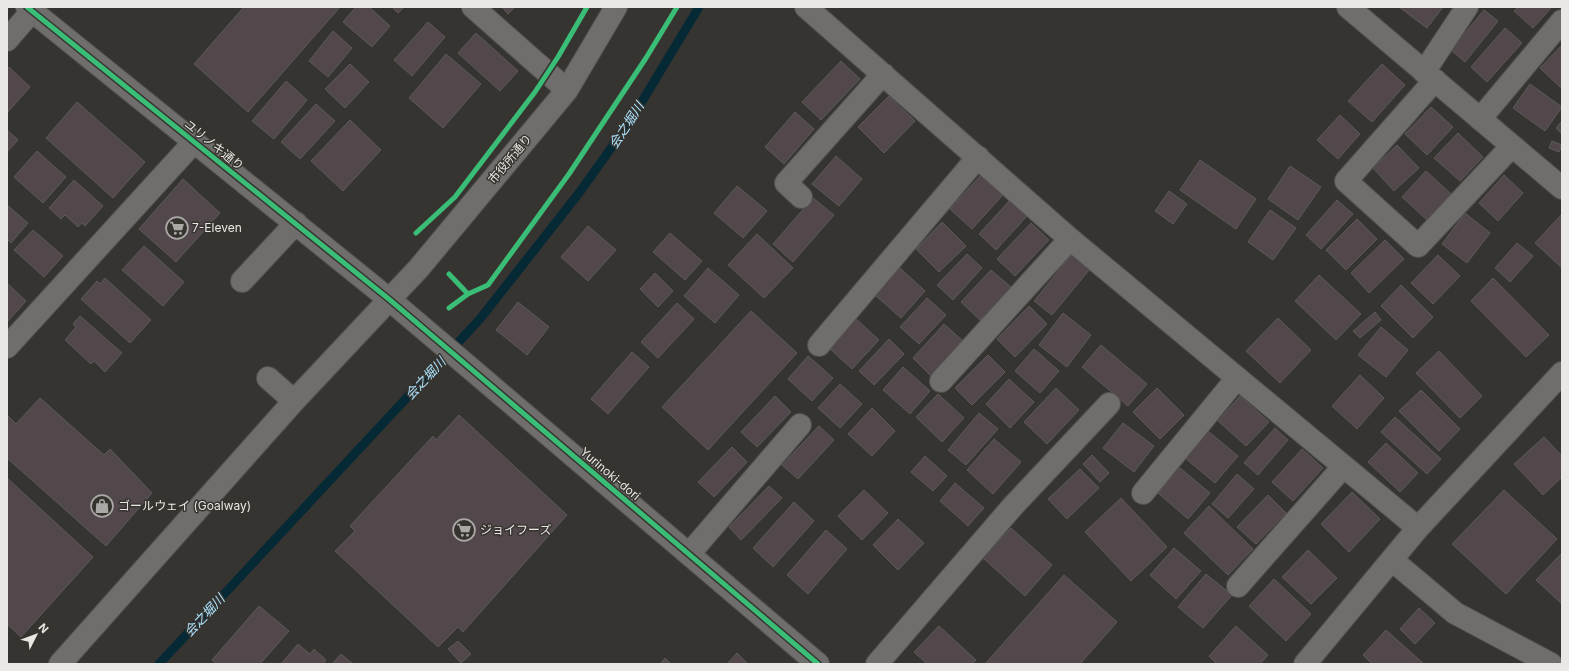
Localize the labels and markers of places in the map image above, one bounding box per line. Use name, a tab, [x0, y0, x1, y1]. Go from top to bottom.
supermarket icon: 7-Eleven	[164, 215, 190, 241]
place label: 7-Eleven	[192, 220, 242, 235]
shop icon: ゴールウェイ (Goalway)	[89, 493, 115, 519]
place label: ゴールウェイ (Goalway)	[118, 498, 251, 513]
supermarket icon: ジョイフーズ	[451, 517, 477, 543]
place label: ジョイフーズ	[480, 522, 551, 537]

